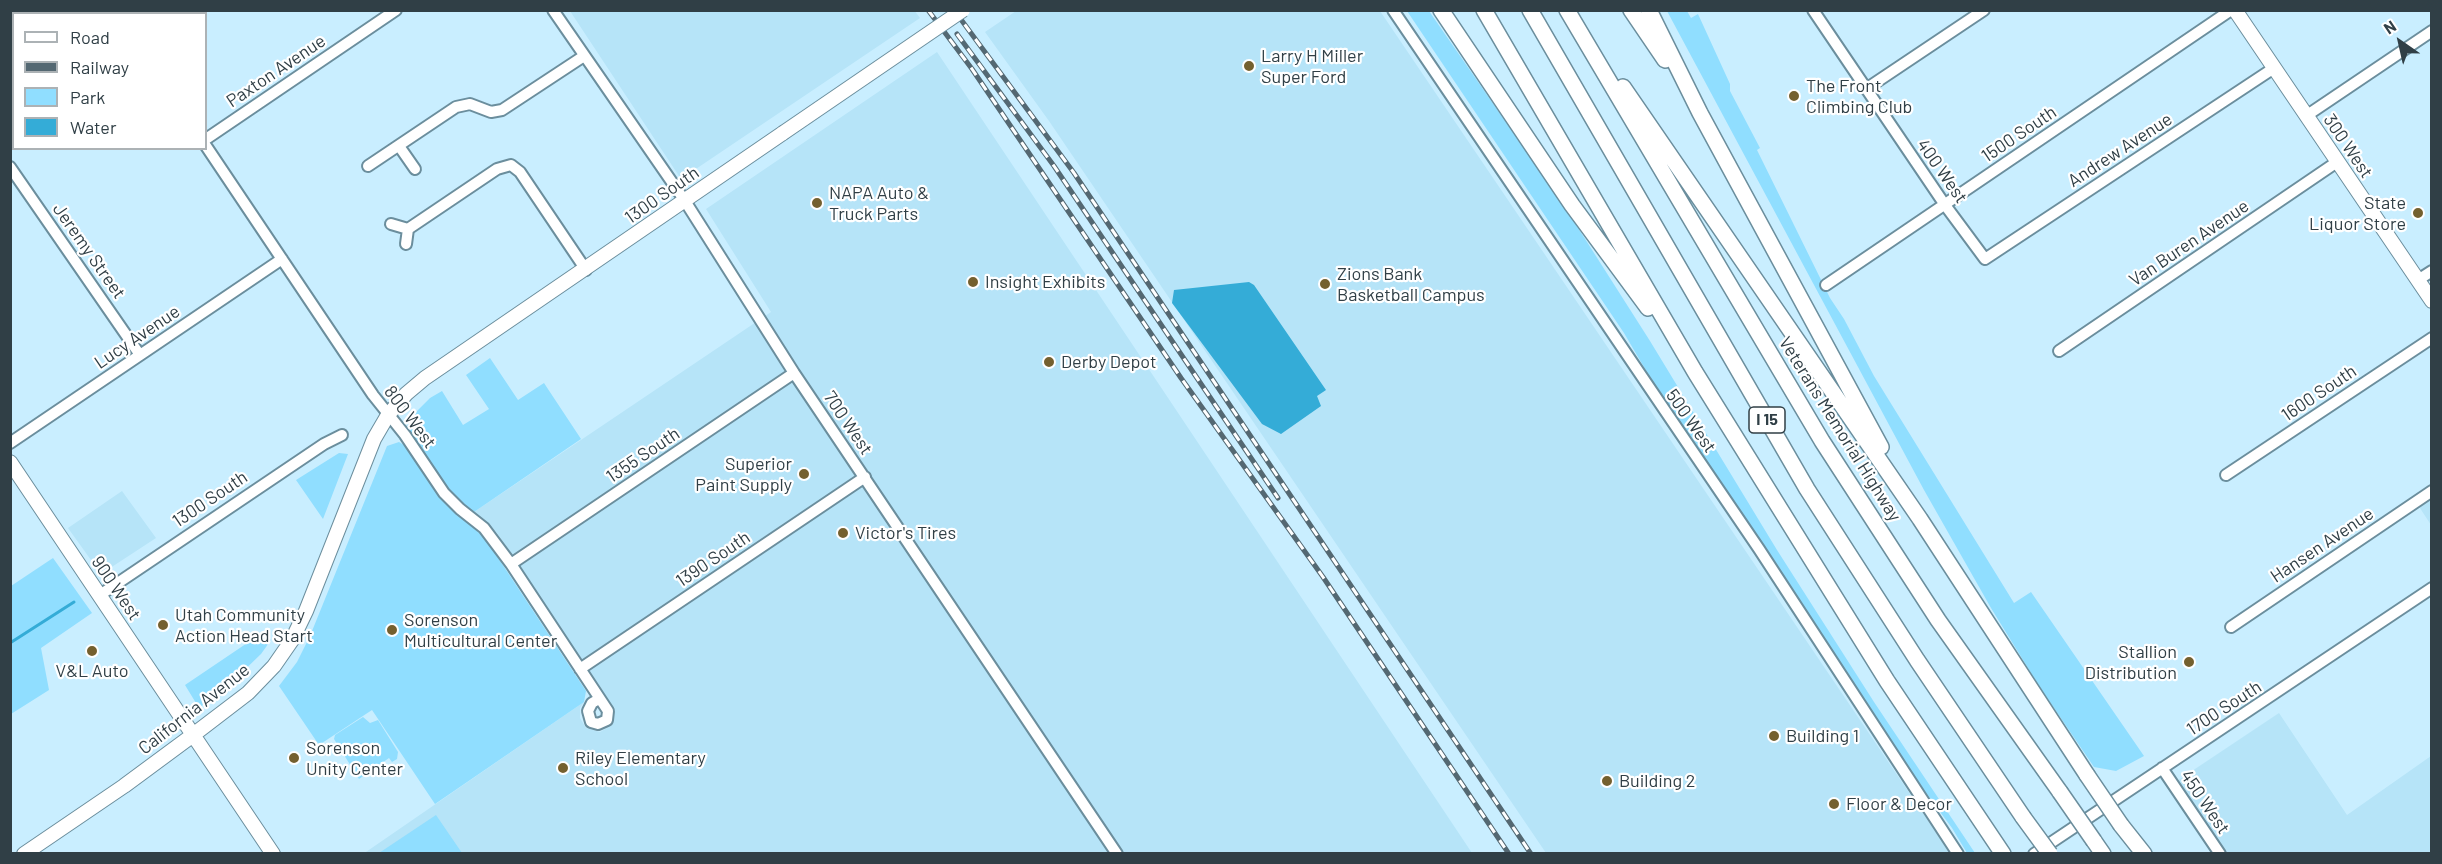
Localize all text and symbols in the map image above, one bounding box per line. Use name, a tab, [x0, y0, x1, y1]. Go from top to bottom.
legend	[12, 12, 207, 150]
north arrow	[2370, 12, 2430, 72]
text: N	[2380, 16, 2399, 38]
text: Road	[70, 26, 110, 48]
street label: Paxton Avenue	[222, 30, 330, 112]
place label: Larry H Miller Super Ford	[1261, 45, 1363, 88]
text: Railway	[70, 56, 129, 78]
marker: Larry H Miller Super Ford	[1242, 59, 1256, 73]
place label: The Front Climbing Club	[1806, 75, 1912, 118]
text: Park	[70, 86, 105, 108]
marker: The Front Climbing Club	[1787, 89, 1801, 103]
street label: 1500 South	[1977, 101, 2061, 167]
street label: Andrew Avenue	[2064, 108, 2176, 192]
street label: 300 West	[2319, 110, 2377, 182]
text: Water	[70, 116, 117, 138]
street label: 400 West	[1912, 135, 1972, 207]
street label: 1300 South	[621, 162, 703, 228]
place label: NAPA Auto & Truck Parts	[829, 182, 929, 224]
place label: State Liquor Store	[2309, 192, 2406, 234]
street label: Van Buren Avenue	[2125, 195, 2253, 291]
marker: NAPA Auto & Truck Parts	[810, 196, 824, 210]
street label: Jeremy Street	[48, 199, 130, 303]
marker: State Liquor Store	[2411, 206, 2425, 220]
place label: Zions Bank Basketball Campus	[1337, 263, 1485, 306]
place label: Insight Exhibits	[985, 271, 1105, 293]
marker: Insight Exhibits	[966, 275, 980, 289]
marker: Zions Bank Basketball Campus	[1318, 277, 1332, 291]
street label: Lucy Avenue	[90, 301, 184, 373]
street label: Veterans Memorial Highway	[1774, 333, 1906, 525]
place label: Derby Depot	[1061, 351, 1157, 373]
marker: Derby Depot	[1042, 355, 1056, 369]
street label: 1600 South	[2277, 360, 2361, 426]
street label: 800 West	[379, 381, 441, 453]
street label: 500 West	[1661, 385, 1721, 457]
street label: 700 West	[819, 387, 877, 459]
road number: I 15	[1749, 407, 1785, 433]
street label: 1355 South	[602, 423, 684, 487]
place label: Superior Paint Supply	[695, 453, 792, 496]
street label: 1300 South	[168, 466, 252, 532]
marker: Superior Paint Supply	[797, 467, 811, 481]
street label: Hansen Avenue	[2266, 503, 2378, 587]
place label: Victor's Tires	[855, 522, 956, 544]
street label: 1390 South	[672, 526, 754, 592]
marker: Victor's Tires	[836, 526, 850, 540]
street label: 900 West	[87, 552, 145, 624]
place label: Utah Community Action Head Start	[175, 604, 313, 646]
place label: Sorenson Multicultural Center	[404, 609, 557, 652]
marker: Utah Community Action Head Start	[156, 618, 170, 632]
marker: Sorenson Multicultural Center	[385, 623, 399, 637]
place label: Stallion Distribution	[2085, 641, 2177, 684]
marker: V&L Auto	[85, 644, 99, 658]
marker: Stallion Distribution	[2182, 655, 2196, 669]
street label: California Avenue	[134, 659, 254, 759]
place label: V&L Auto	[56, 660, 128, 682]
street label: 1700 South	[2182, 676, 2266, 740]
place label: Building 1	[1786, 725, 1859, 747]
marker: Building 1	[1767, 729, 1781, 743]
place label: Sorenson Unity Center	[306, 737, 403, 780]
place label: Riley Elementary School	[575, 747, 706, 789]
marker: Sorenson Unity Center	[287, 751, 301, 765]
marker: Riley Elementary School	[556, 761, 570, 775]
street label: 450 West	[2176, 766, 2234, 838]
place label: Building 2	[1619, 770, 1695, 792]
marker: Building 2	[1600, 774, 1614, 788]
place label: Floor & Decor	[1846, 793, 1952, 815]
marker: Floor & Decor	[1827, 797, 1841, 811]

